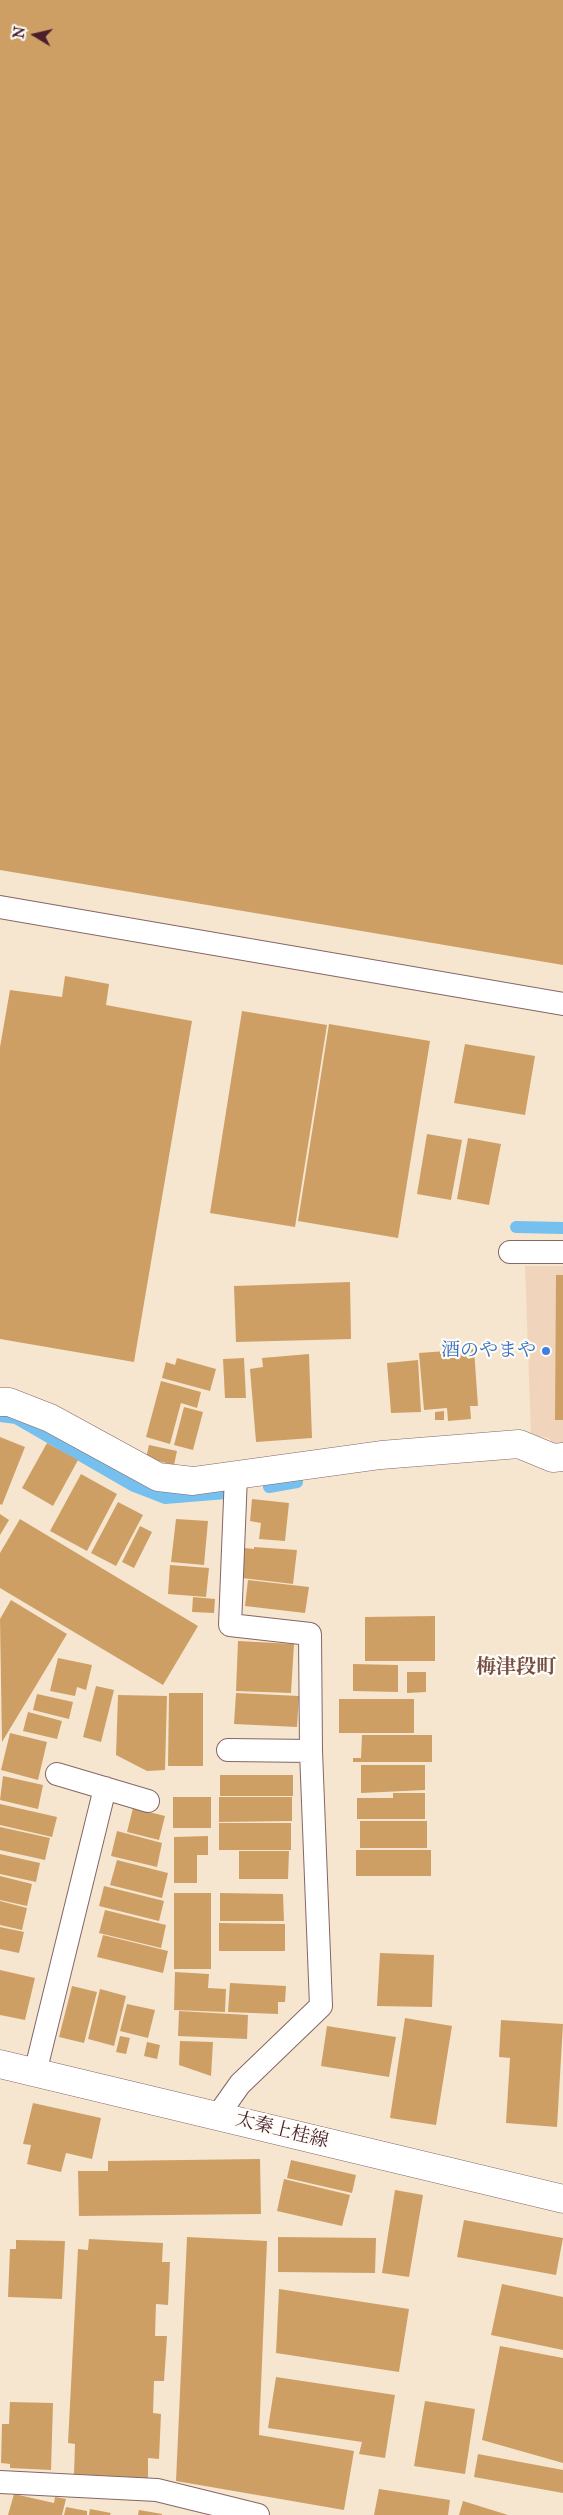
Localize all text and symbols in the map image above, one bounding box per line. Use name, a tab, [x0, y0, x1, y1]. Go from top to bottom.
north arrow	[10, 10, 60, 60]
text: N	[10, 25, 29, 40]
place label: 酒のやまや	[441, 1340, 536, 1362]
marker: 酒のやまや	[540, 1345, 552, 1357]
district label: 梅津段町	[476, 1656, 556, 1680]
street label: 太秦上桂線	[233, 2108, 331, 2154]

